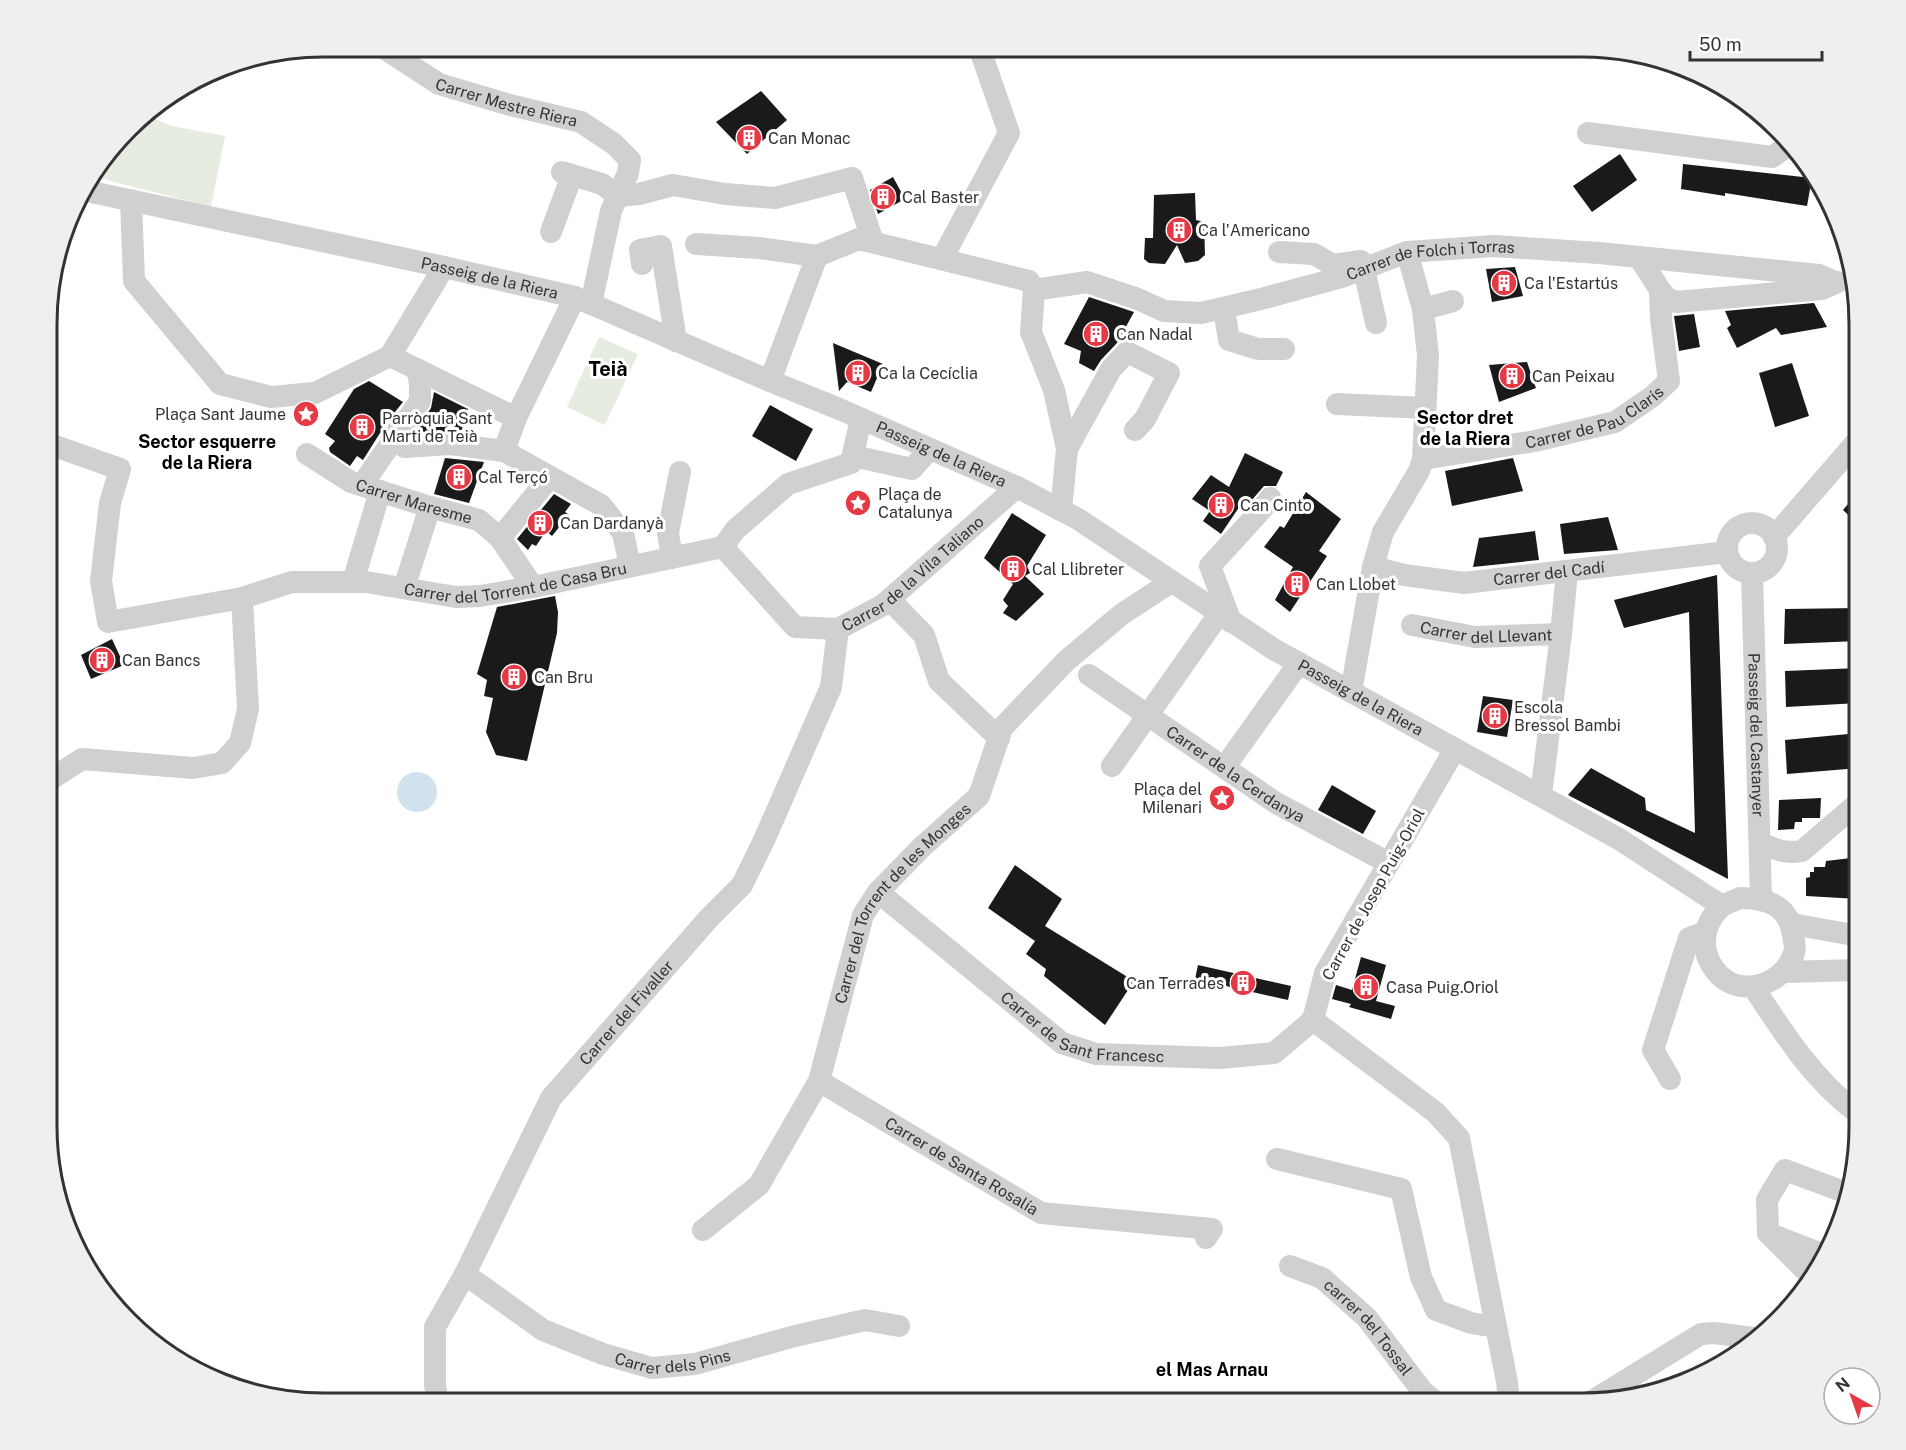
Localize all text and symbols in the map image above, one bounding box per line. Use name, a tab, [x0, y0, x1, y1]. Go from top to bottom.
scale bar	[1690, 24, 1822, 62]
text: 50 m	[1699, 34, 1742, 55]
street label: Carrer Mestre Riera	[433, 74, 579, 131]
building icon: Can Monac	[734, 123, 764, 153]
place label: Can Monac	[768, 129, 851, 148]
building icon: Cal Baster	[868, 182, 898, 212]
place label: Cal Baster	[902, 188, 979, 207]
building icon: Ca l'Americano	[1164, 215, 1194, 245]
place label: Ca l'Americano	[1198, 221, 1310, 240]
street label: Carrer de Folch i Torras	[1344, 237, 1515, 284]
street label: Passeig de la Riera	[419, 253, 560, 303]
building icon: Ca l'Estartús	[1489, 268, 1519, 298]
place label: Ca l'Estartús	[1524, 274, 1618, 293]
building icon: Can Nadal	[1081, 319, 1111, 349]
place label: Can Nadal	[1116, 325, 1193, 344]
district label: Teià	[589, 357, 628, 381]
building icon: Ca la Cecíclia	[843, 358, 873, 388]
building icon: Can Peixau	[1497, 361, 1527, 391]
place label: Ca la Cecíclia	[878, 364, 978, 383]
place label: Can Peixau	[1532, 367, 1615, 386]
street label: Carrer de Pau Clarís	[1524, 382, 1668, 452]
place icon: Plaça Sant Jaume	[291, 399, 321, 429]
place label: Plaça Sant Jaume	[155, 405, 286, 424]
district label: Sector dret de la Riera	[1416, 407, 1514, 449]
place label: Parròquia Sant Marti de Teià	[382, 409, 493, 446]
building icon: Parròquia Sant Marti de Teià	[347, 412, 377, 442]
street label: Passeig de la Riera	[873, 417, 1009, 491]
district label: Sector esquerre de la Riera	[138, 431, 276, 473]
building icon: Cal Terçó	[444, 462, 474, 492]
place label: Cal Terçó	[478, 468, 548, 487]
street label: Carrer Maresme	[353, 475, 474, 528]
place label: Plaça de Catalunya	[878, 485, 953, 522]
place icon: Plaça de Catalunya	[843, 488, 873, 518]
building icon: Can Cinto	[1206, 490, 1236, 520]
place label: Can Cinto	[1240, 496, 1312, 515]
building icon: Can Dardanyà	[525, 508, 555, 538]
street label: Carrer de la Vila Taliano	[838, 512, 988, 635]
place label: Can Dardanyà	[560, 514, 664, 533]
building icon: Cal Llibreter	[998, 554, 1028, 584]
street label: Carrer del Cadí	[1492, 557, 1607, 589]
street label: Carrer del Torrent de Casa Bru	[403, 559, 628, 607]
place label: Cal Llibreter	[1032, 560, 1124, 579]
building icon: Can Llobet	[1282, 569, 1312, 599]
place label: Can Llobet	[1316, 575, 1396, 594]
street label: Carrer del Llevant	[1418, 618, 1553, 647]
building icon: Can Bancs	[87, 645, 117, 675]
place label: Can Bancs	[122, 651, 200, 670]
street label: Passeig del Castanyer	[1744, 653, 1768, 817]
street label: Passeig de la Riera	[1295, 655, 1427, 740]
building icon: Can Bru	[499, 662, 529, 692]
place label: Can Bru	[534, 668, 593, 687]
place label: Escola Bressol Bambi	[1514, 698, 1621, 735]
building icon: Escola Bressol Bambi	[1480, 701, 1510, 731]
street label: Carrer de la Cerdanya	[1163, 722, 1308, 827]
place label: Plaça del Milenari	[1134, 780, 1202, 817]
place icon: Plaça del Milenari	[1207, 783, 1237, 813]
street label: Carrer del Torrent de les Monges	[831, 799, 975, 1006]
street label: Carrer de Josep Puig-Oriol	[1318, 805, 1429, 984]
street label: Carrer del Fivaller	[575, 956, 678, 1069]
building icon: Can Terrades	[1228, 968, 1258, 998]
building icon: Casa Puig.Oriol	[1351, 972, 1381, 1002]
place label: Can Terrades	[1126, 974, 1224, 993]
place label: Casa Puig.Oriol	[1386, 978, 1499, 997]
street label: Carrer de Sant Francesc	[997, 988, 1165, 1066]
street label: Carrer de Santa Rosalía	[881, 1113, 1041, 1219]
street label: carrer del Tossal	[1320, 1275, 1416, 1379]
street label: Carrer dels Pins	[612, 1346, 733, 1378]
district label: el Mas Arnau	[1156, 1359, 1268, 1380]
north arrow	[1822, 1366, 1882, 1426]
text: N	[1832, 1374, 1854, 1396]

